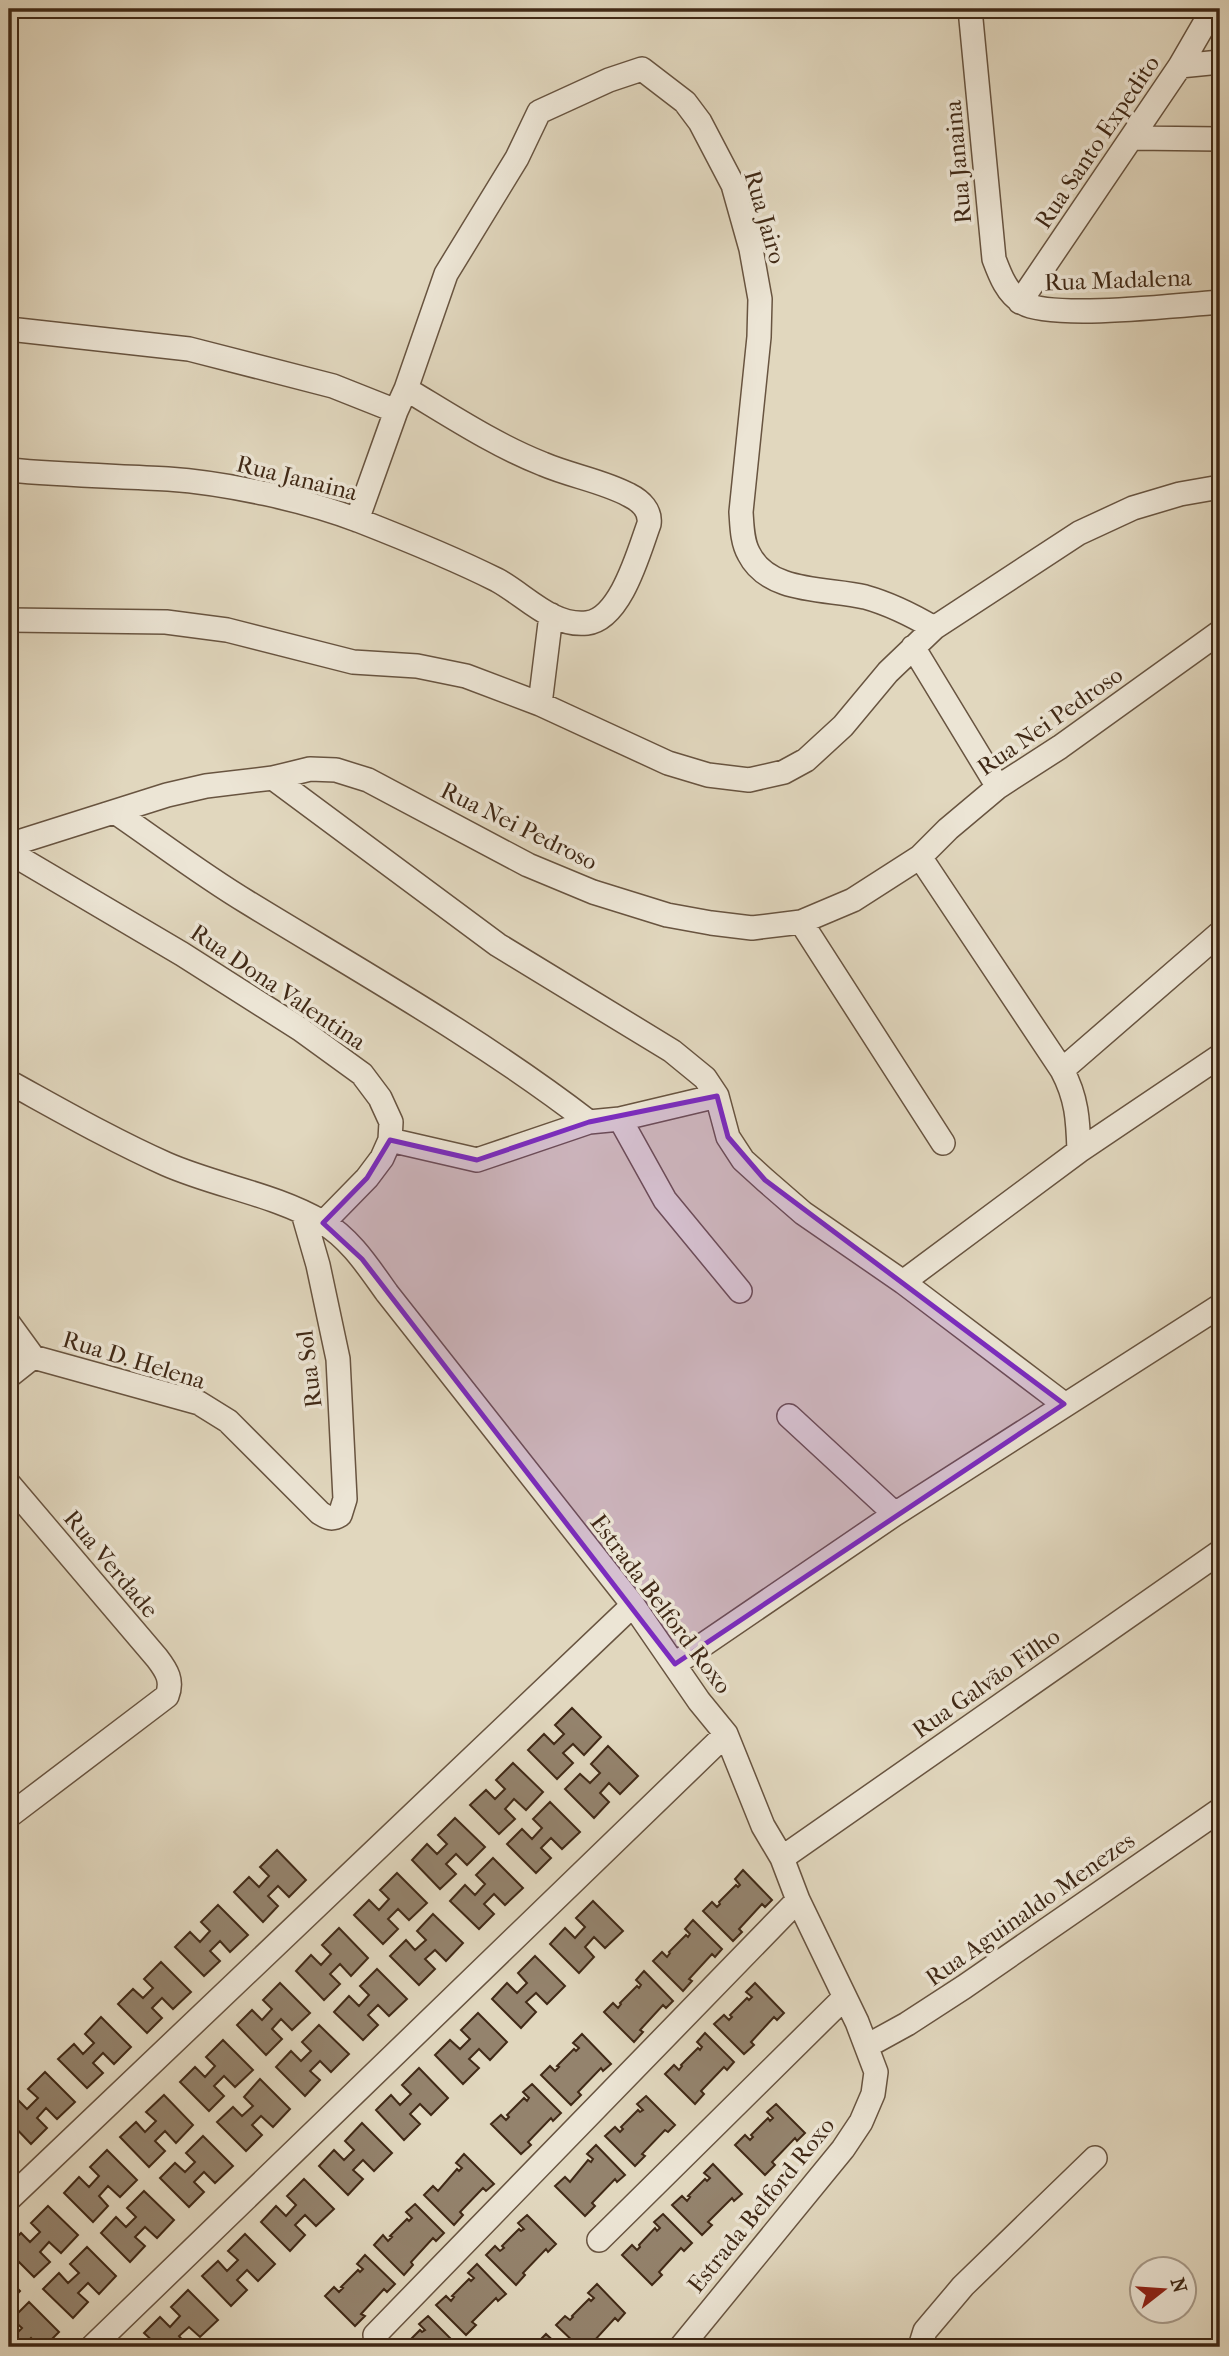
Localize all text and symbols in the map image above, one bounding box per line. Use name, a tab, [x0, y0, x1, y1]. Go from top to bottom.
street label: Rua Santo Expedito	[1029, 50, 1165, 234]
street label: Rua Janaina	[939, 98, 977, 225]
street label: Rua Jairo	[738, 167, 792, 267]
street label: Rua Madalena	[1044, 263, 1193, 297]
street label: Rua Janaina	[234, 449, 361, 507]
street label: Rua Nei Pedroso	[972, 661, 1128, 781]
street label: Rua Nei Pedroso	[436, 776, 602, 876]
street label: Rua Dona Valentina	[185, 918, 372, 1057]
street label: Rua D. Helena	[59, 1325, 210, 1395]
street label: Rua Sol	[290, 1328, 328, 1409]
street label: Rua Verdade	[58, 1504, 164, 1624]
street label: Estrada Belford Roxo	[584, 1509, 738, 1699]
street label: Rua Galvão Filho	[907, 1622, 1065, 1744]
street label: Rua Aguinaldo Menezes	[920, 1826, 1140, 1992]
street label: Estrada Belford Roxo	[682, 2112, 840, 2298]
north arrow	[1128, 2254, 1198, 2324]
text: N	[1166, 2275, 1191, 2296]

